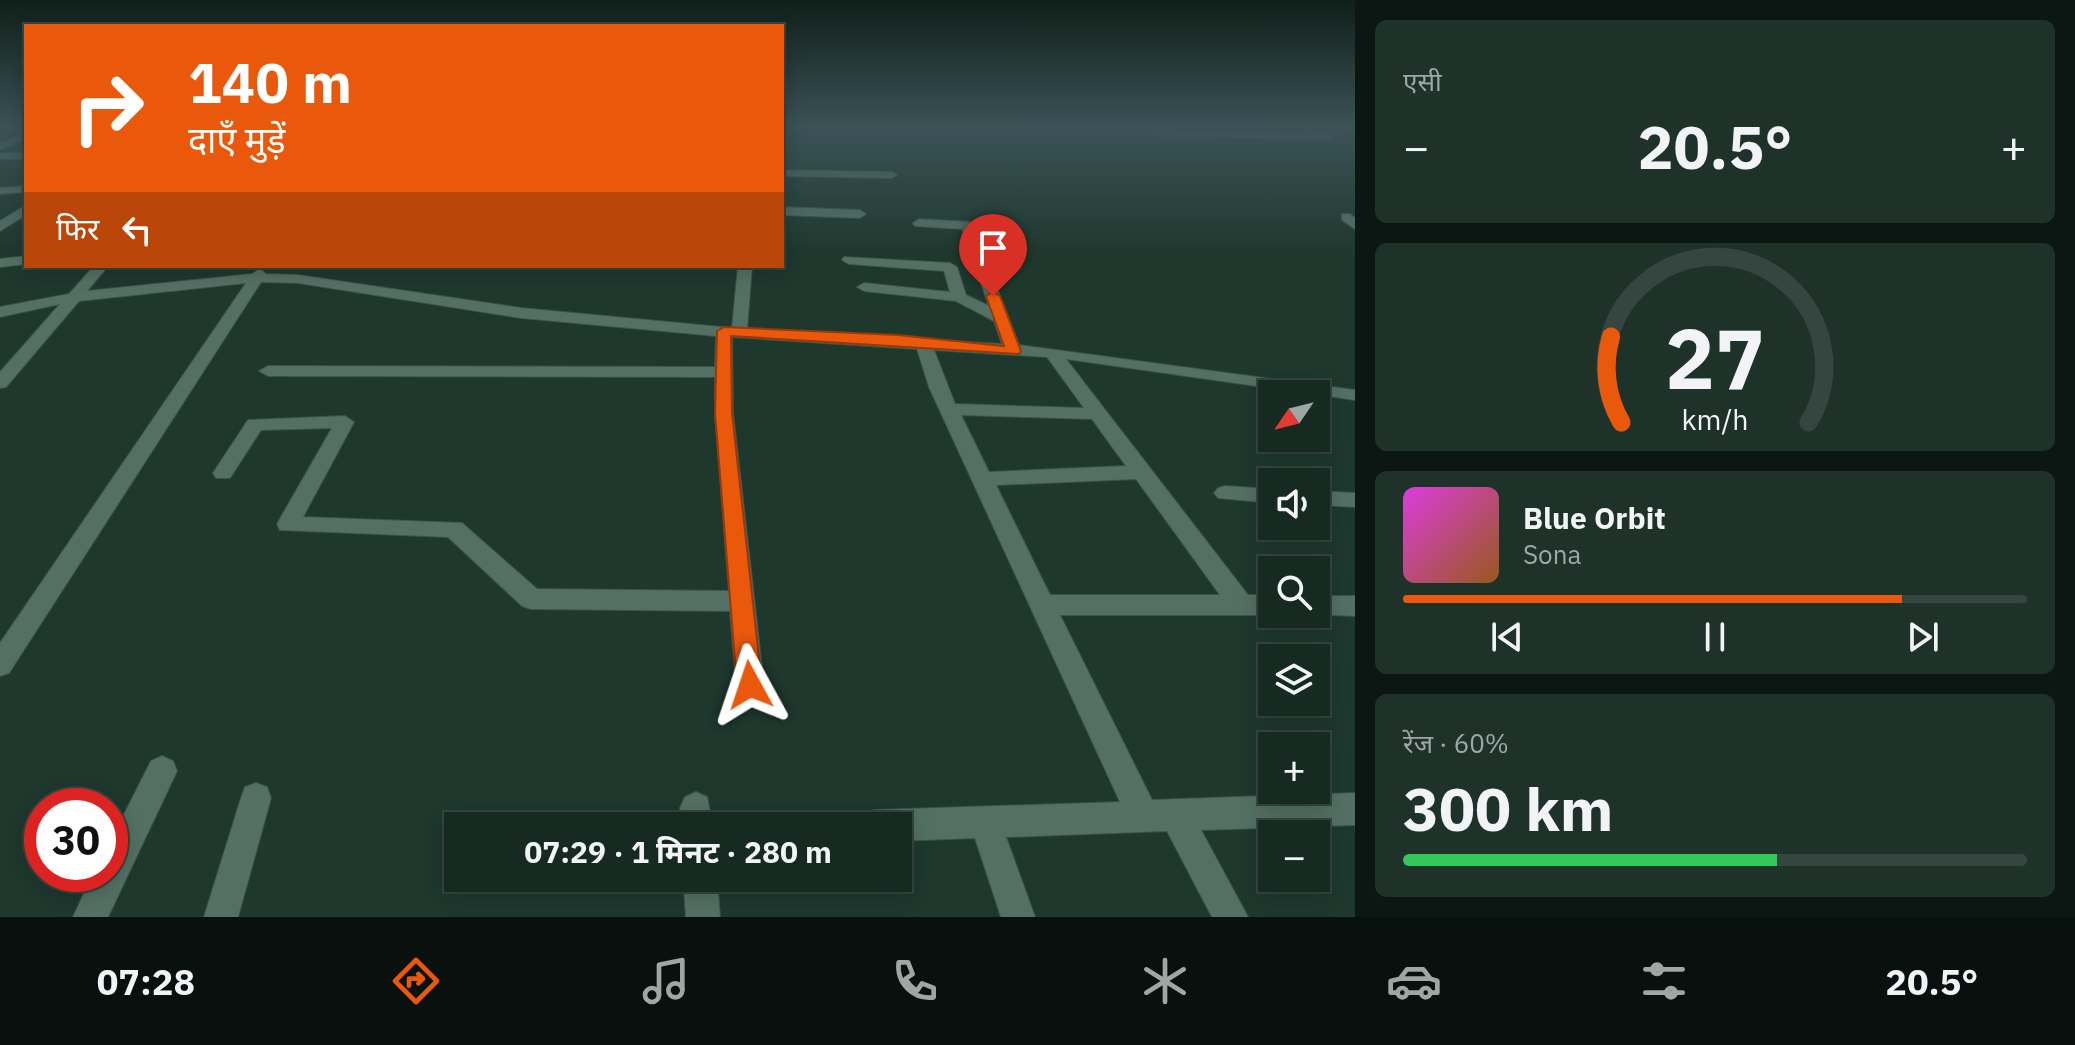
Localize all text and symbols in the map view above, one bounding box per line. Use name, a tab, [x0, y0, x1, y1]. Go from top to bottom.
text: 140 m	[188, 46, 352, 118]
icon: right	[56, 56, 160, 160]
text: एसी	[1403, 64, 1442, 98]
text: 20.5°	[1638, 107, 1792, 186]
text: दाएँ मुड़ें	[188, 116, 286, 163]
text: −	[1403, 118, 1429, 175]
text: +	[2001, 118, 2027, 175]
icon: left	[115, 208, 159, 252]
text: फिर	[56, 209, 99, 248]
pin	[959, 214, 1027, 296]
icon: arrive	[971, 226, 1015, 270]
text: 27	[1665, 304, 1765, 412]
north arrow	[1258, 380, 1330, 452]
map controls	[1258, 380, 1330, 892]
text: km/h	[1681, 401, 1749, 438]
button: sound	[1258, 468, 1330, 540]
text: Blue Orbit	[1523, 498, 1666, 537]
text: Sona	[1523, 537, 1581, 571]
button: search	[1258, 556, 1330, 628]
icon: previous	[1485, 615, 1529, 659]
icon: pause	[1693, 615, 1737, 659]
icon: next	[1901, 615, 1945, 659]
position arrow	[708, 643, 792, 727]
button: layers	[1258, 644, 1330, 716]
text: रेंज · 60%	[1403, 726, 1509, 760]
button: +	[1258, 732, 1330, 804]
text: 300 km	[1403, 769, 1613, 848]
speed limit sign: 30	[24, 788, 128, 892]
button: −	[1258, 820, 1330, 892]
text: 07:29 · 1 मिनट · 280 m	[524, 832, 832, 871]
icon: directions	[388, 953, 444, 1009]
icon: music	[638, 953, 694, 1009]
icon: phone	[887, 953, 943, 1009]
icon: climate	[1137, 953, 1193, 1009]
icon: car	[1386, 953, 1442, 1009]
icon: filters	[1636, 953, 1692, 1009]
text: 07:28	[97, 958, 195, 1005]
text: 20.5°	[1885, 958, 1978, 1005]

